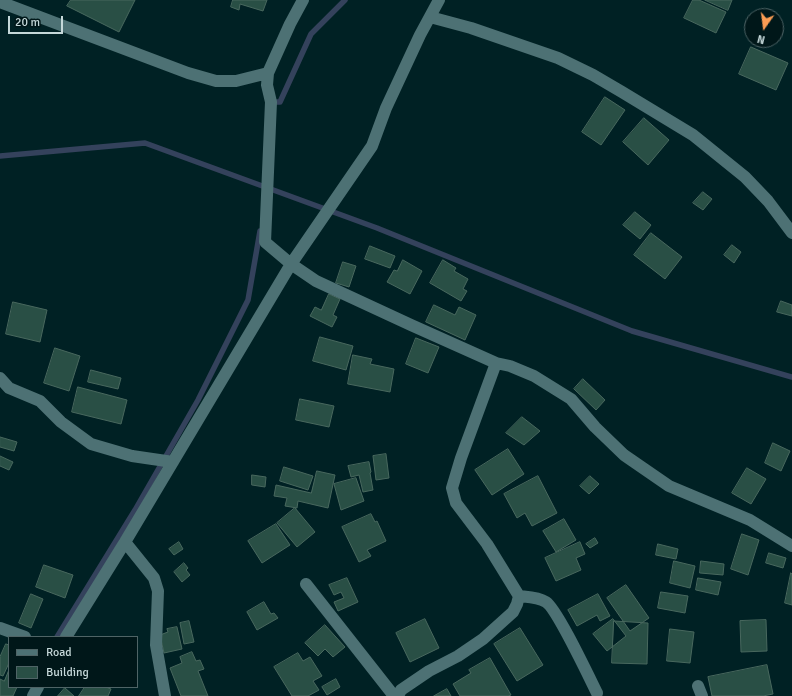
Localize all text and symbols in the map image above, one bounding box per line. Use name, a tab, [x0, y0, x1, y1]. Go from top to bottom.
scale bar	[10, 8, 65, 34]
north arrow	[744, 8, 784, 48]
text: 20 m	[15, 15, 40, 30]
text: N	[756, 32, 767, 46]
legend	[8, 636, 138, 688]
text: Road	[46, 645, 72, 660]
text: Building	[46, 665, 89, 680]

